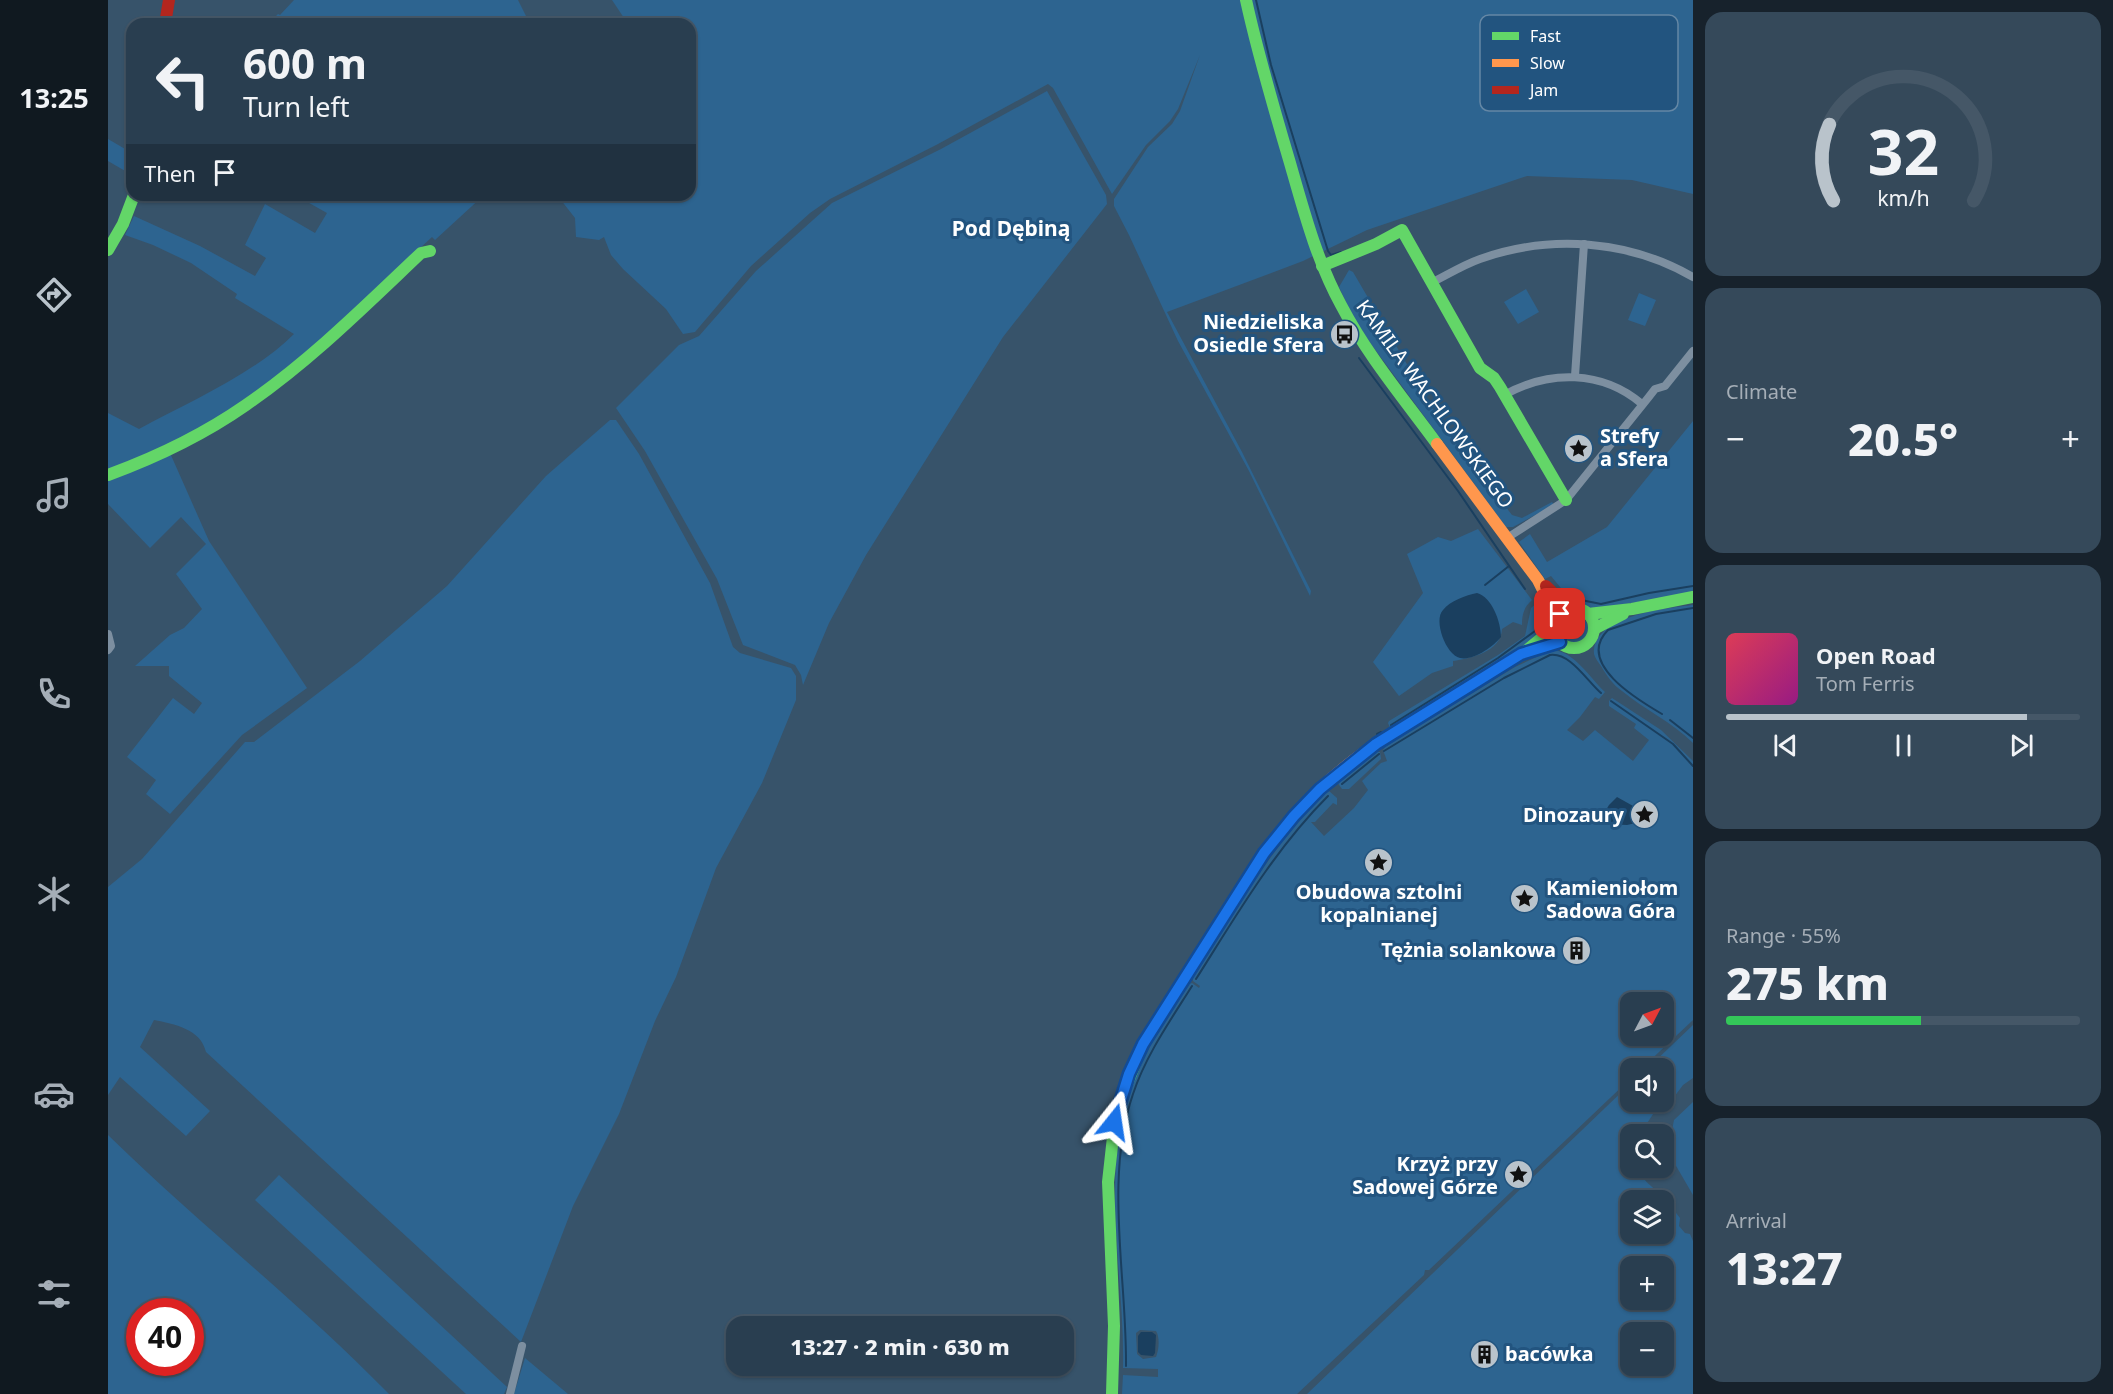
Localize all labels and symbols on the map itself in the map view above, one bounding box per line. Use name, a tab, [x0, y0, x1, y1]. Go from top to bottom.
legend	[1480, 15, 1678, 111]
text: Fast	[1530, 25, 1561, 47]
text: Slow	[1530, 52, 1565, 74]
text: Jam	[1528, 79, 1558, 101]
district label: Pod Dębiną	[952, 214, 1070, 242]
street label: KAMILA WACHLOWSKIEGO	[1350, 294, 1520, 513]
place label: Niedzieliska Osiedle Sfera	[1193, 308, 1324, 358]
bus stop icon: Niedzieliska Osiedle Sfera	[1329, 318, 1361, 350]
place label: Strefy a Sfera	[1600, 422, 1668, 472]
place icon: Strefy a Sfera	[1563, 432, 1595, 464]
pin	[1534, 588, 1585, 639]
place icon: Dinozaury	[1629, 799, 1661, 831]
place label: Dinozaury	[1523, 801, 1625, 828]
place icon: Obudowa sztolni kopalnianej	[1363, 846, 1395, 878]
place label: Kamieniołom Sadowa Góra	[1546, 874, 1678, 924]
place label: Obudowa sztolni kopalnianej	[1296, 878, 1462, 928]
place icon: Kamieniołom Sadowa Góra	[1509, 883, 1541, 915]
building icon: Tężnia solankowa	[1561, 934, 1593, 966]
place label: Tężnia solankowa	[1381, 936, 1556, 963]
north arrow	[1620, 992, 1674, 1046]
position arrow	[1082, 1090, 1146, 1154]
place label: Krzyż przy Sadowej Górze	[1352, 1150, 1499, 1200]
place icon: Krzyż przy Sadowej Górze	[1503, 1159, 1535, 1191]
speed limit sign: 40	[126, 1298, 204, 1376]
building icon: bacówka	[1468, 1338, 1500, 1370]
place label: bacówka	[1505, 1340, 1594, 1367]

